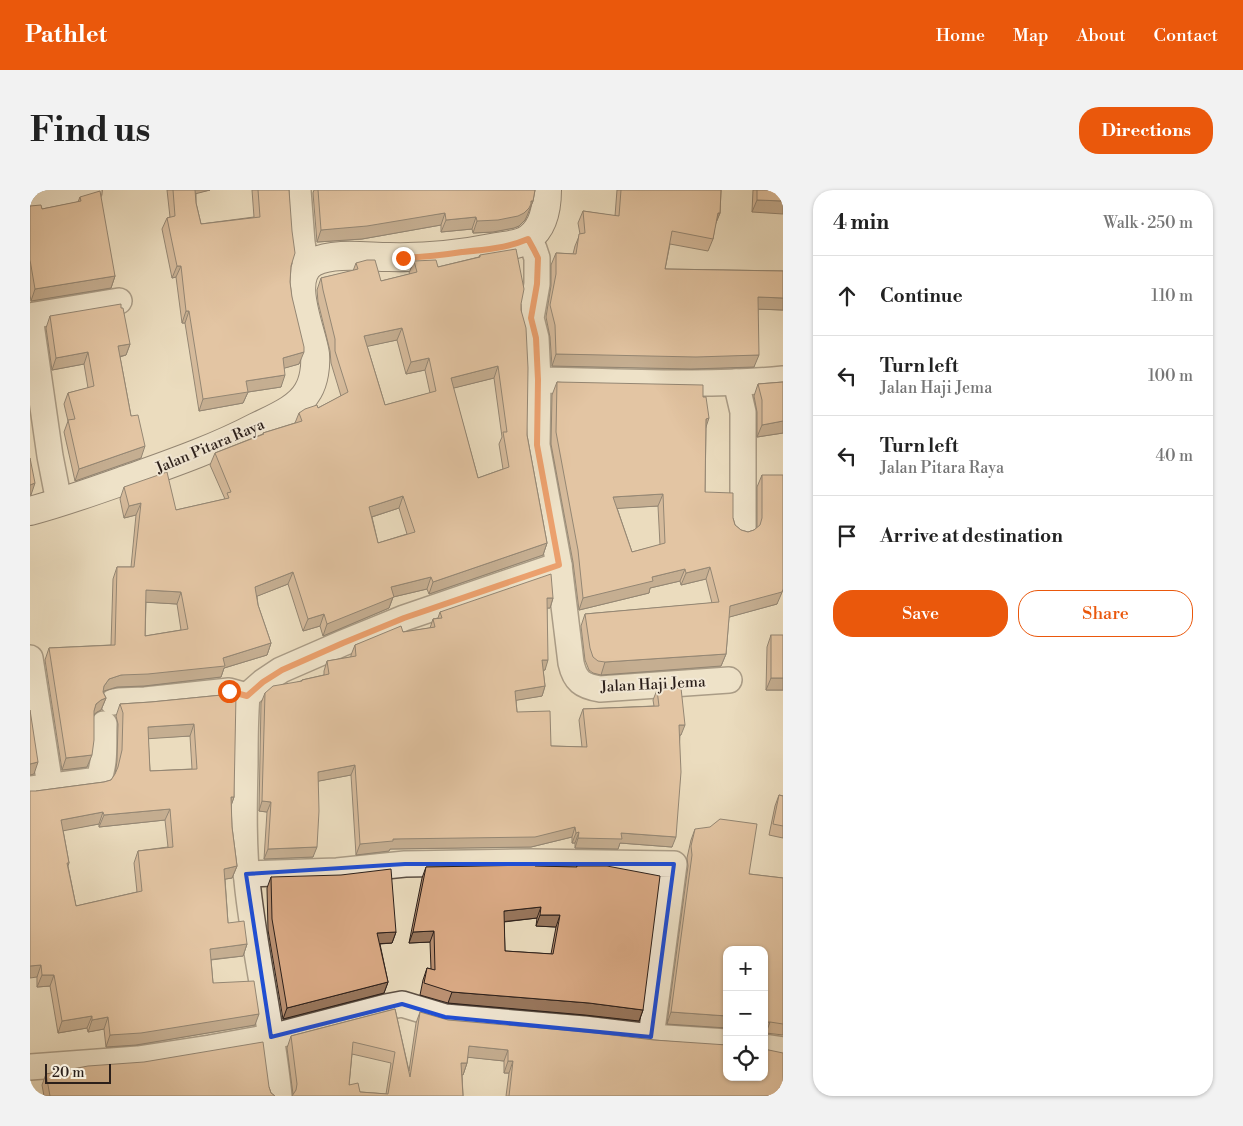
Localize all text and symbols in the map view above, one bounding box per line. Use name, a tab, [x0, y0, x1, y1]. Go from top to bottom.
text: Pathlet	[25, 20, 107, 50]
text: Home	[936, 24, 985, 47]
text: Map	[1013, 24, 1049, 47]
text: About	[1077, 24, 1126, 47]
text: Contact	[1154, 24, 1218, 47]
button: Directions	[1079, 107, 1213, 154]
text: Find us	[30, 109, 150, 152]
text: 4 min	[833, 210, 889, 236]
text: Walk · 250 m	[1103, 213, 1193, 233]
route end	[392, 247, 415, 270]
icon: ahead	[833, 282, 861, 310]
text: Continue	[880, 284, 963, 308]
text: 110 m	[1151, 286, 1193, 306]
text: Turn left	[880, 354, 959, 378]
icon: left	[833, 362, 861, 390]
text: 100 m	[1148, 366, 1193, 386]
text: Jalan Haji Jema	[880, 378, 992, 398]
street label: Jalan Pitara Raya	[152, 415, 268, 478]
text: Turn left	[880, 434, 959, 458]
icon: left	[833, 442, 861, 470]
text: 40 m	[1156, 446, 1193, 466]
text: Jalan Pitara Raya	[880, 458, 1004, 478]
icon: arrive	[833, 522, 861, 550]
text: Arrive at destination	[880, 524, 1063, 548]
button: Save	[833, 590, 1008, 637]
button: Share	[1018, 590, 1193, 637]
street label: Jalan Haji Jema	[599, 672, 706, 697]
route start	[218, 680, 241, 703]
map controls	[723, 946, 768, 1081]
button: +	[723, 946, 768, 991]
button: −	[723, 991, 768, 1036]
button: locate	[723, 1036, 768, 1081]
scale bar	[45, 1061, 111, 1084]
text: 20 m	[52, 1064, 84, 1082]

